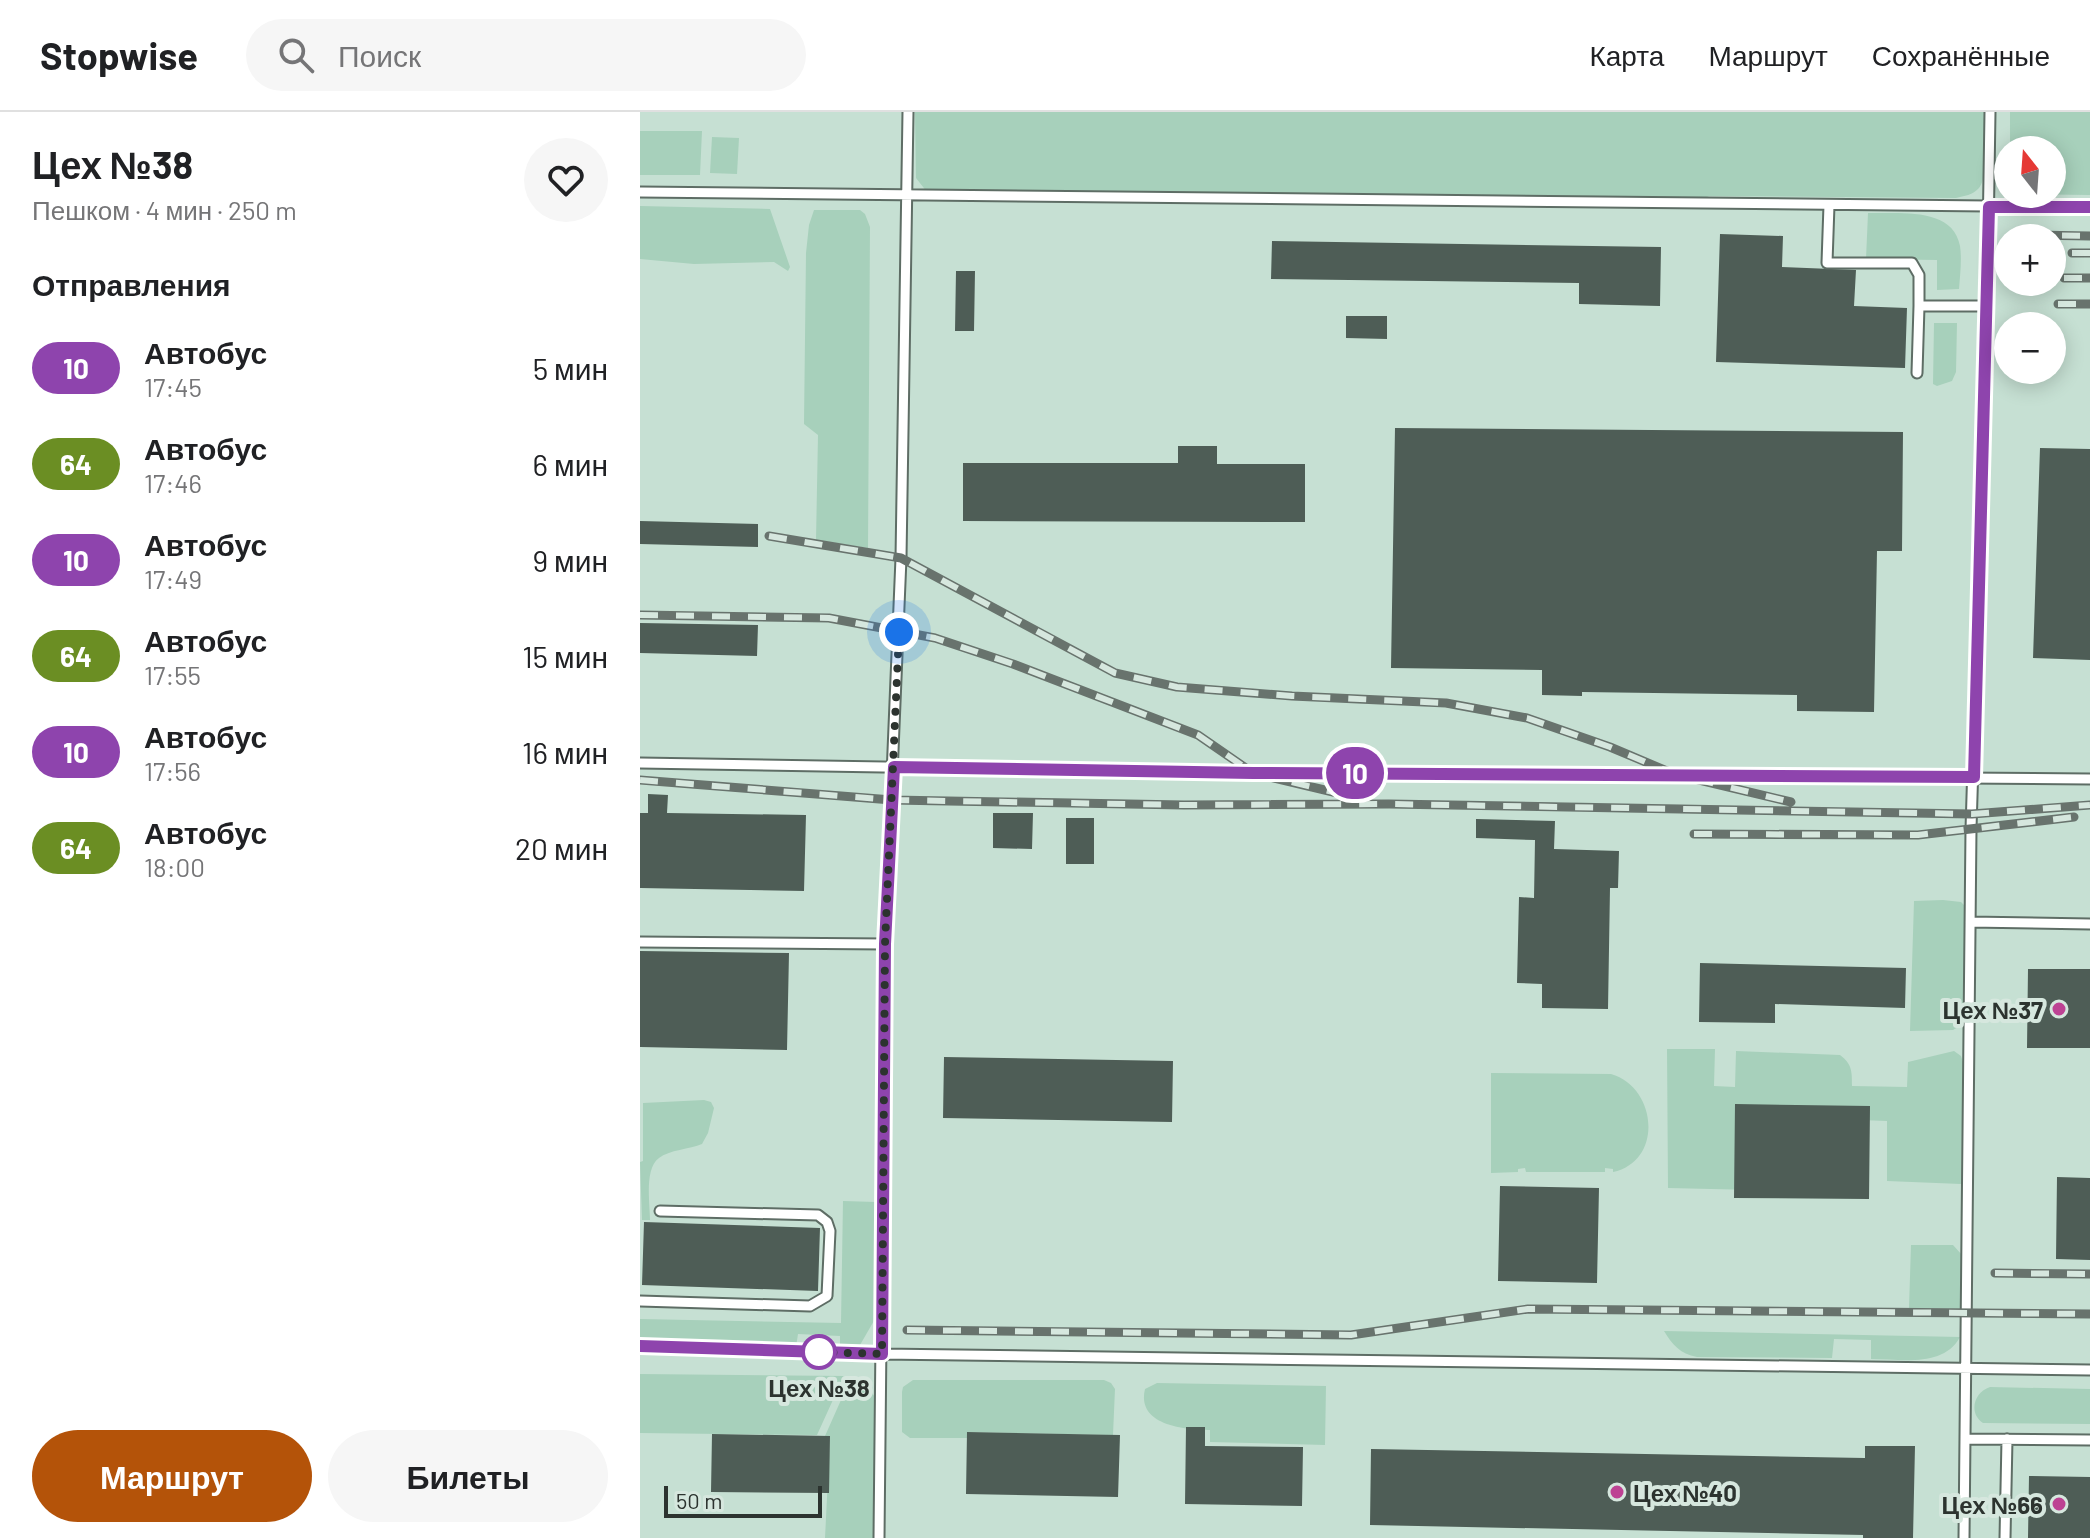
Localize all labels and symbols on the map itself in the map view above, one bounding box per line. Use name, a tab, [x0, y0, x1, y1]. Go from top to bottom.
north arrow	[1994, 136, 2066, 208]
your location	[879, 612, 919, 652]
line badge: 10	[1319, 747, 1391, 799]
place label: Цех №37	[1942, 995, 2043, 1024]
marker: Цех №37	[2050, 1000, 2068, 1018]
marker: Цех №38	[802, 1335, 836, 1369]
place label: Цех №38	[768, 1373, 870, 1402]
place label: Цех №40	[1633, 1478, 1737, 1507]
scale bar	[664, 1482, 822, 1518]
marker: Цех №40	[1608, 1483, 1626, 1501]
place label: Цех №66	[1941, 1490, 2043, 1519]
marker: Цех №66	[2050, 1495, 2068, 1513]

